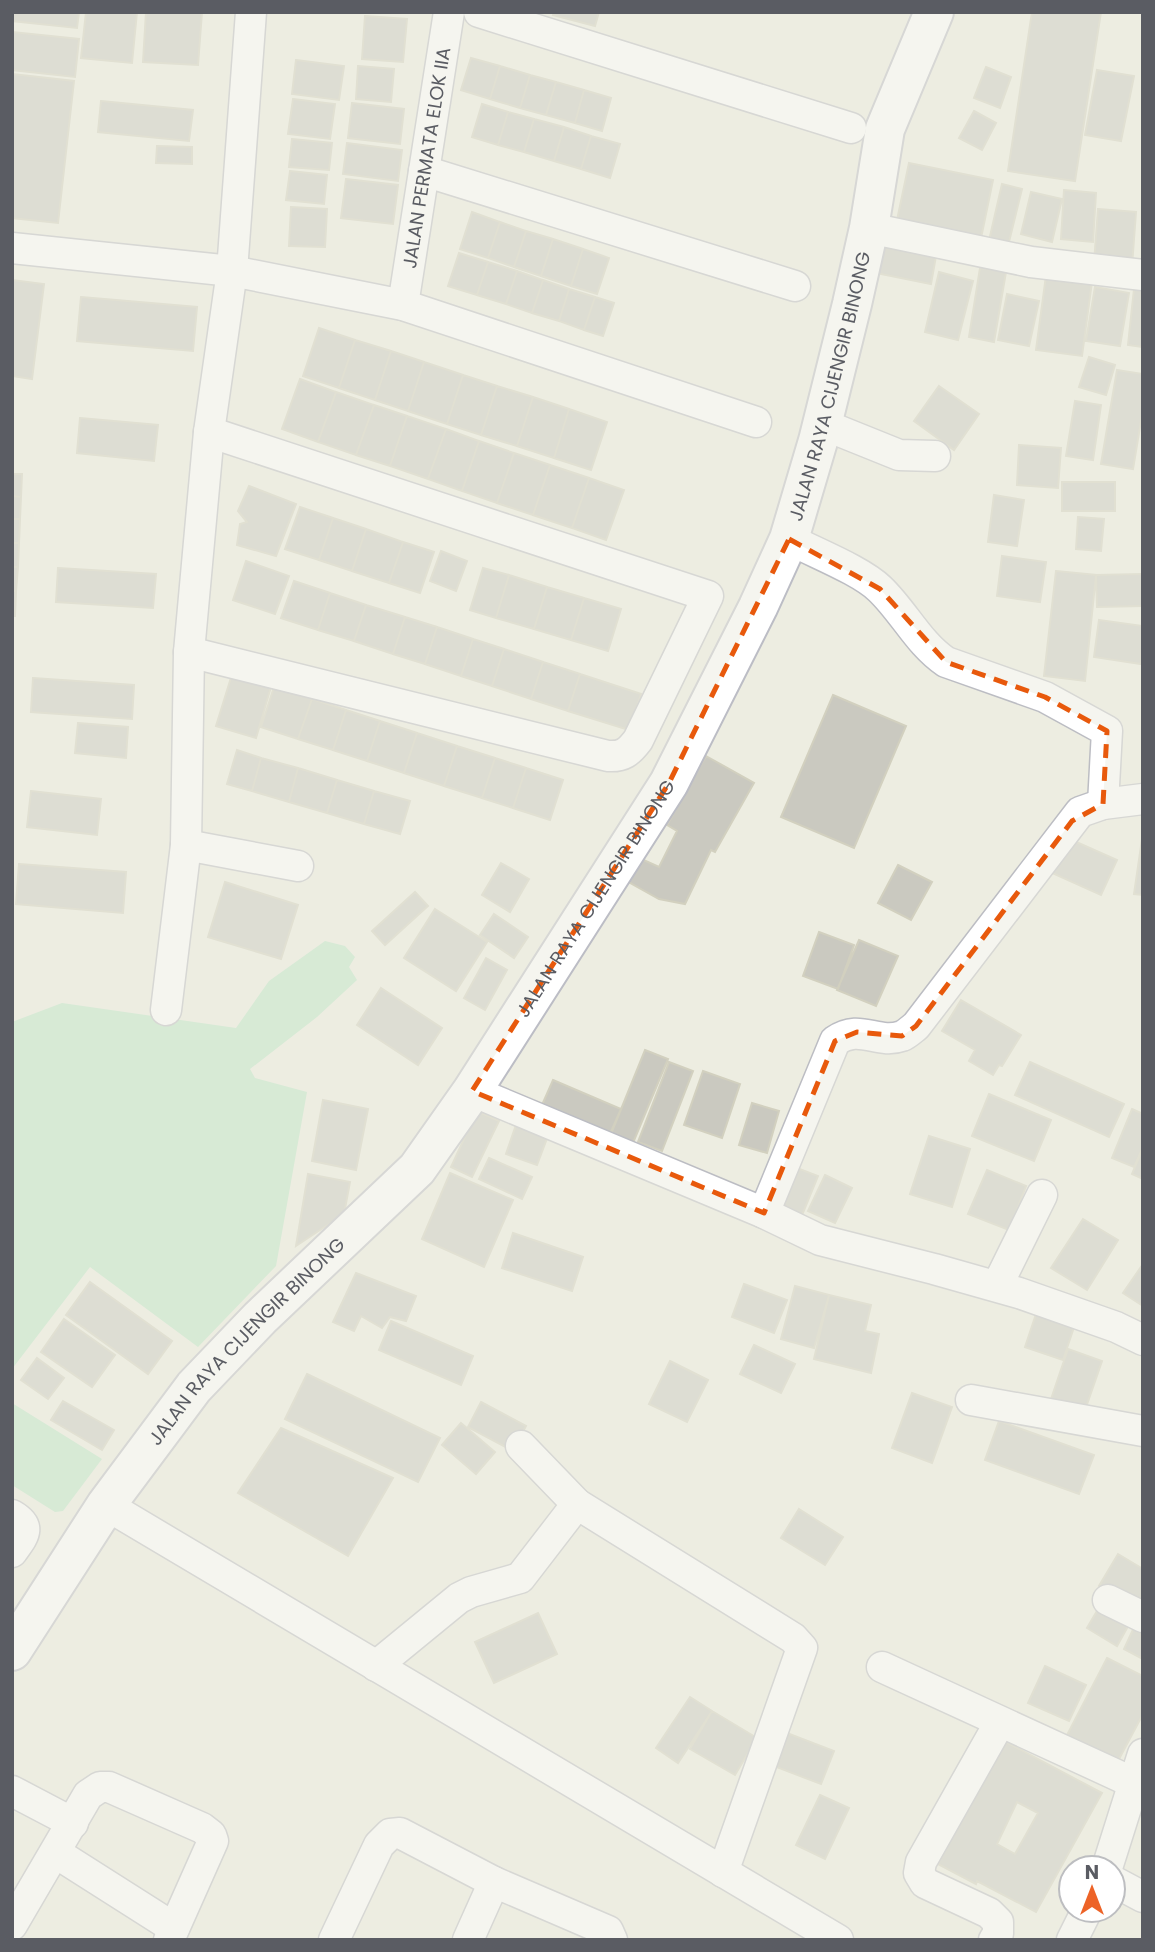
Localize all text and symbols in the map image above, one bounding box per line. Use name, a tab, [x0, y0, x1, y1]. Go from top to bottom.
street label: JALAN PERMATA ELOK IIA	[396, 45, 457, 270]
street label: JALAN RAYA CIJENGIR BINONG	[782, 249, 877, 524]
street label: JALAN RAYA CIJENGIR BINONG	[510, 775, 682, 1023]
street label: JALAN RAYA CIJENGIR BINONG	[142, 1231, 351, 1451]
north arrow	[1057, 1854, 1127, 1924]
text: N	[1085, 1859, 1099, 1886]

